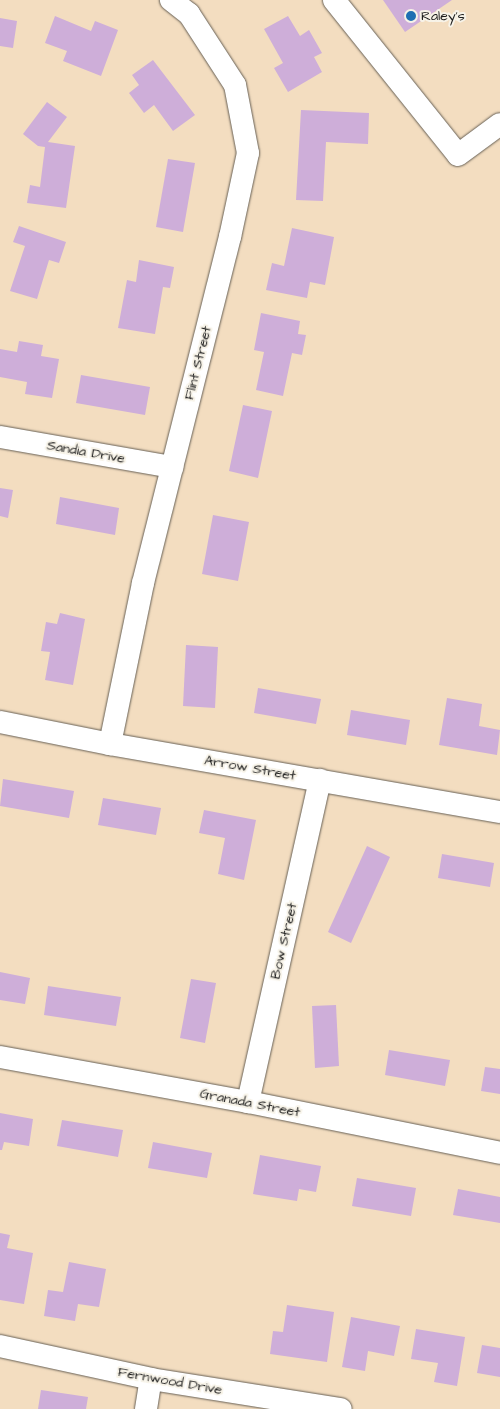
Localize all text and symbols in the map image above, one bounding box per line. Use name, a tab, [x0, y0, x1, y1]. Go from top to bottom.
place label: Raley's	[421, 8, 465, 24]
marker: Raley's	[405, 10, 417, 22]
street label: Flint Street	[181, 324, 215, 402]
street label: Sandia Drive	[46, 437, 126, 467]
street label: Arrow Street	[203, 752, 297, 784]
street label: Bow Street	[267, 901, 301, 981]
street label: Granada Street	[198, 1085, 302, 1121]
street label: Fernwood Drive	[117, 1364, 223, 1398]

